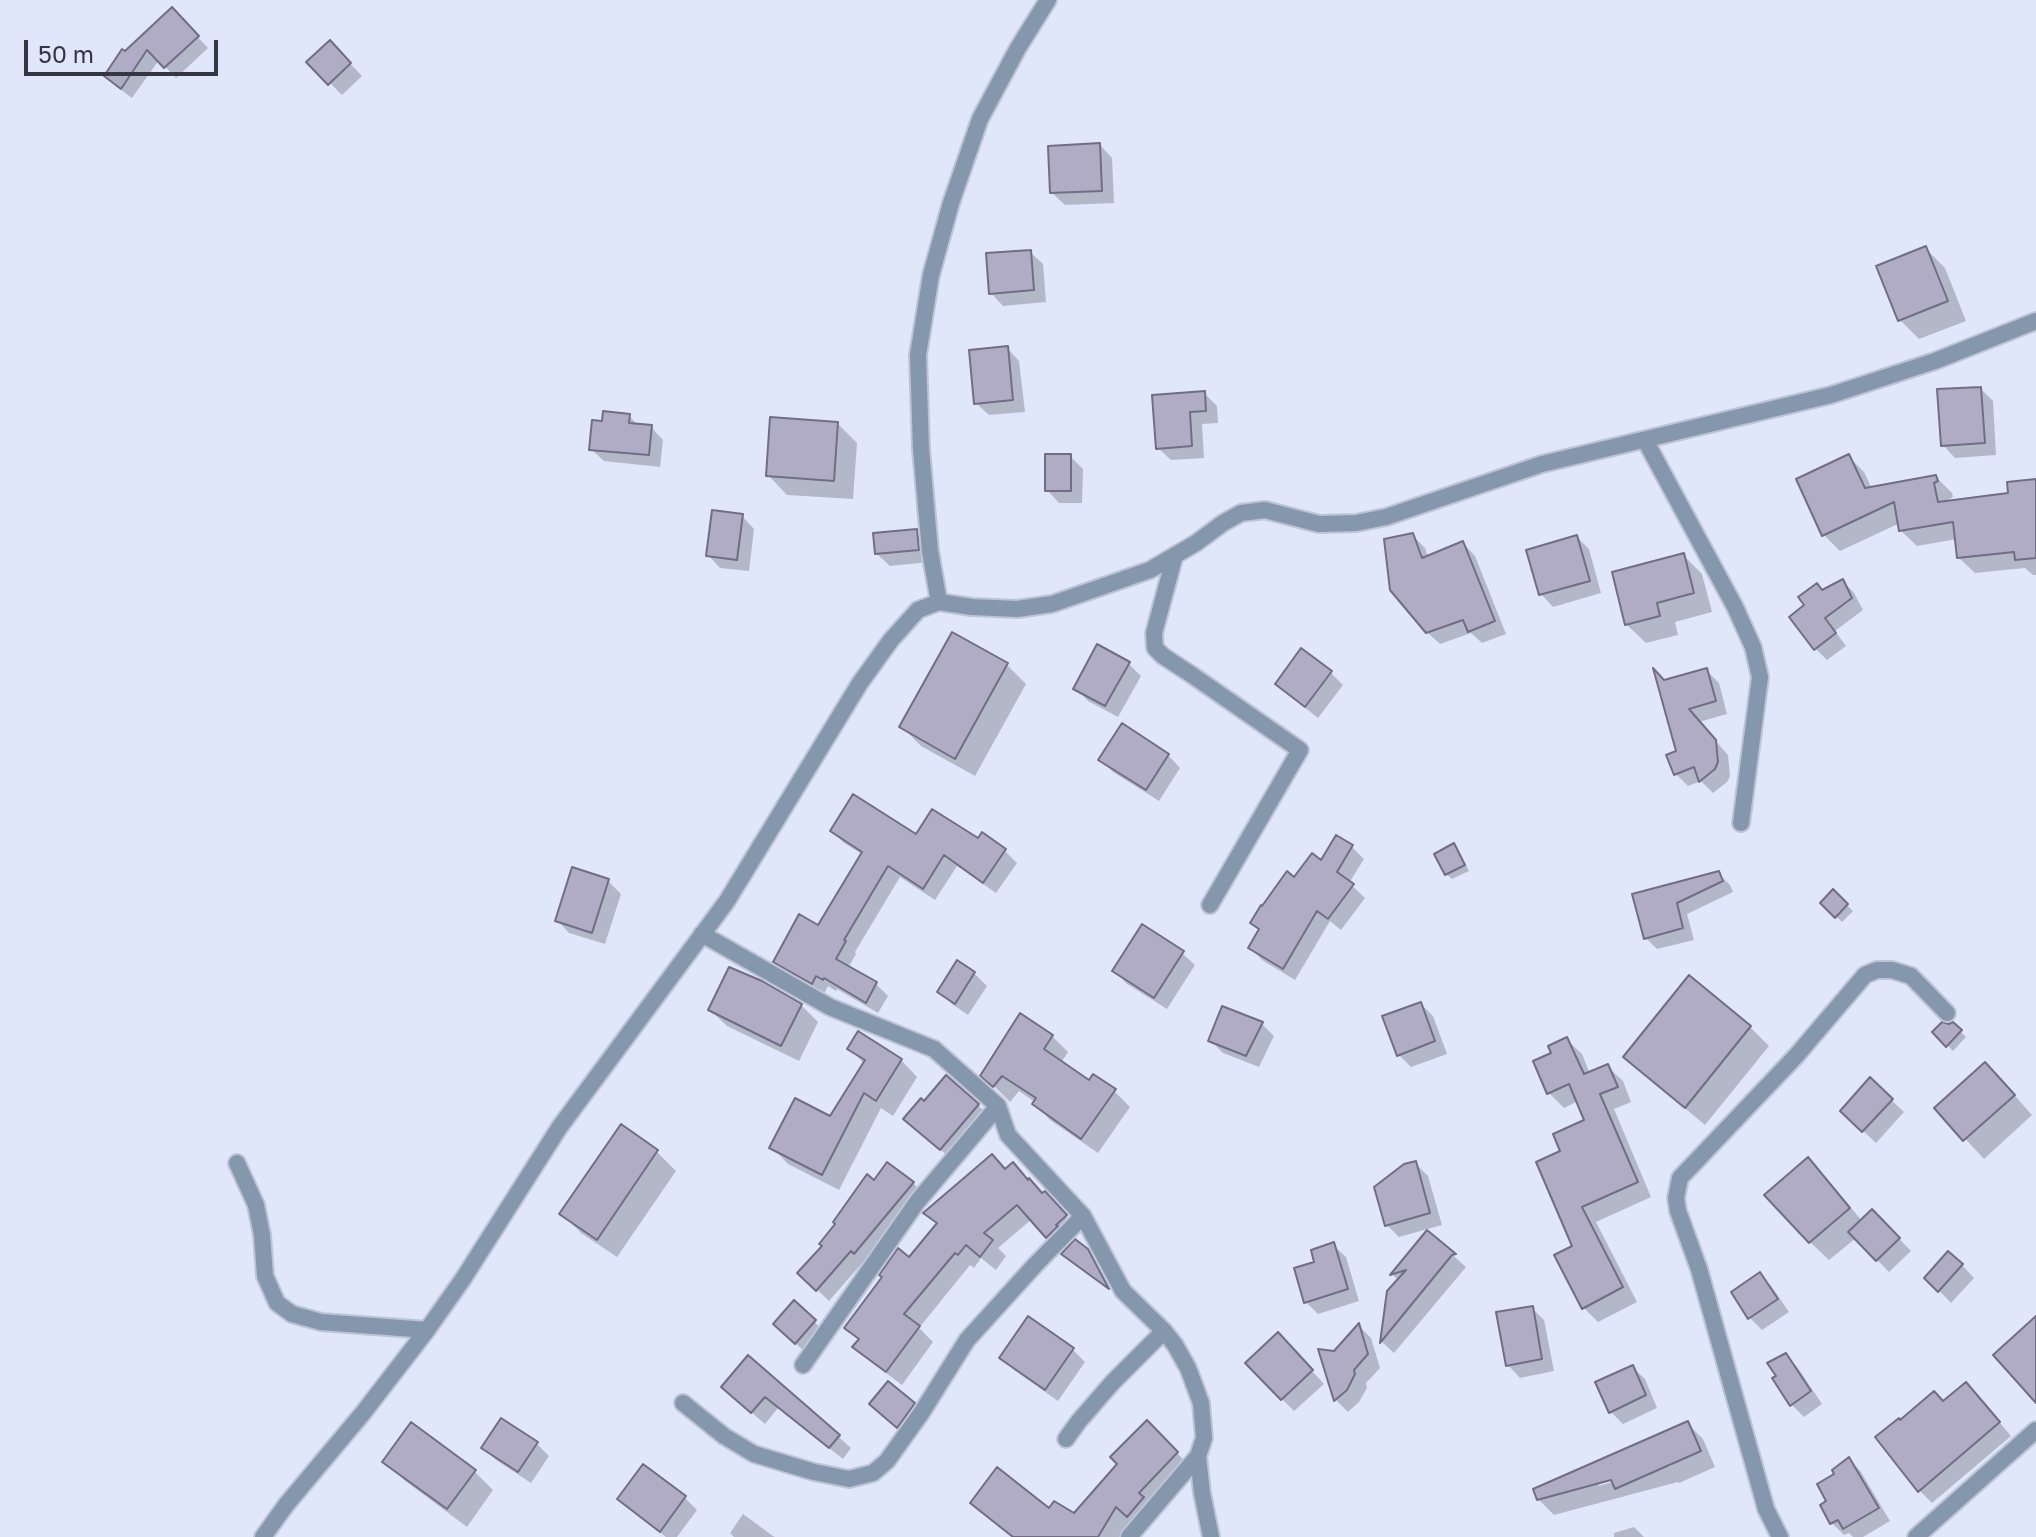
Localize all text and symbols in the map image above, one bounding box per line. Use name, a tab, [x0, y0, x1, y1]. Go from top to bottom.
scale bar	[28, 24, 222, 74]
text: 50 m	[38, 39, 94, 68]

